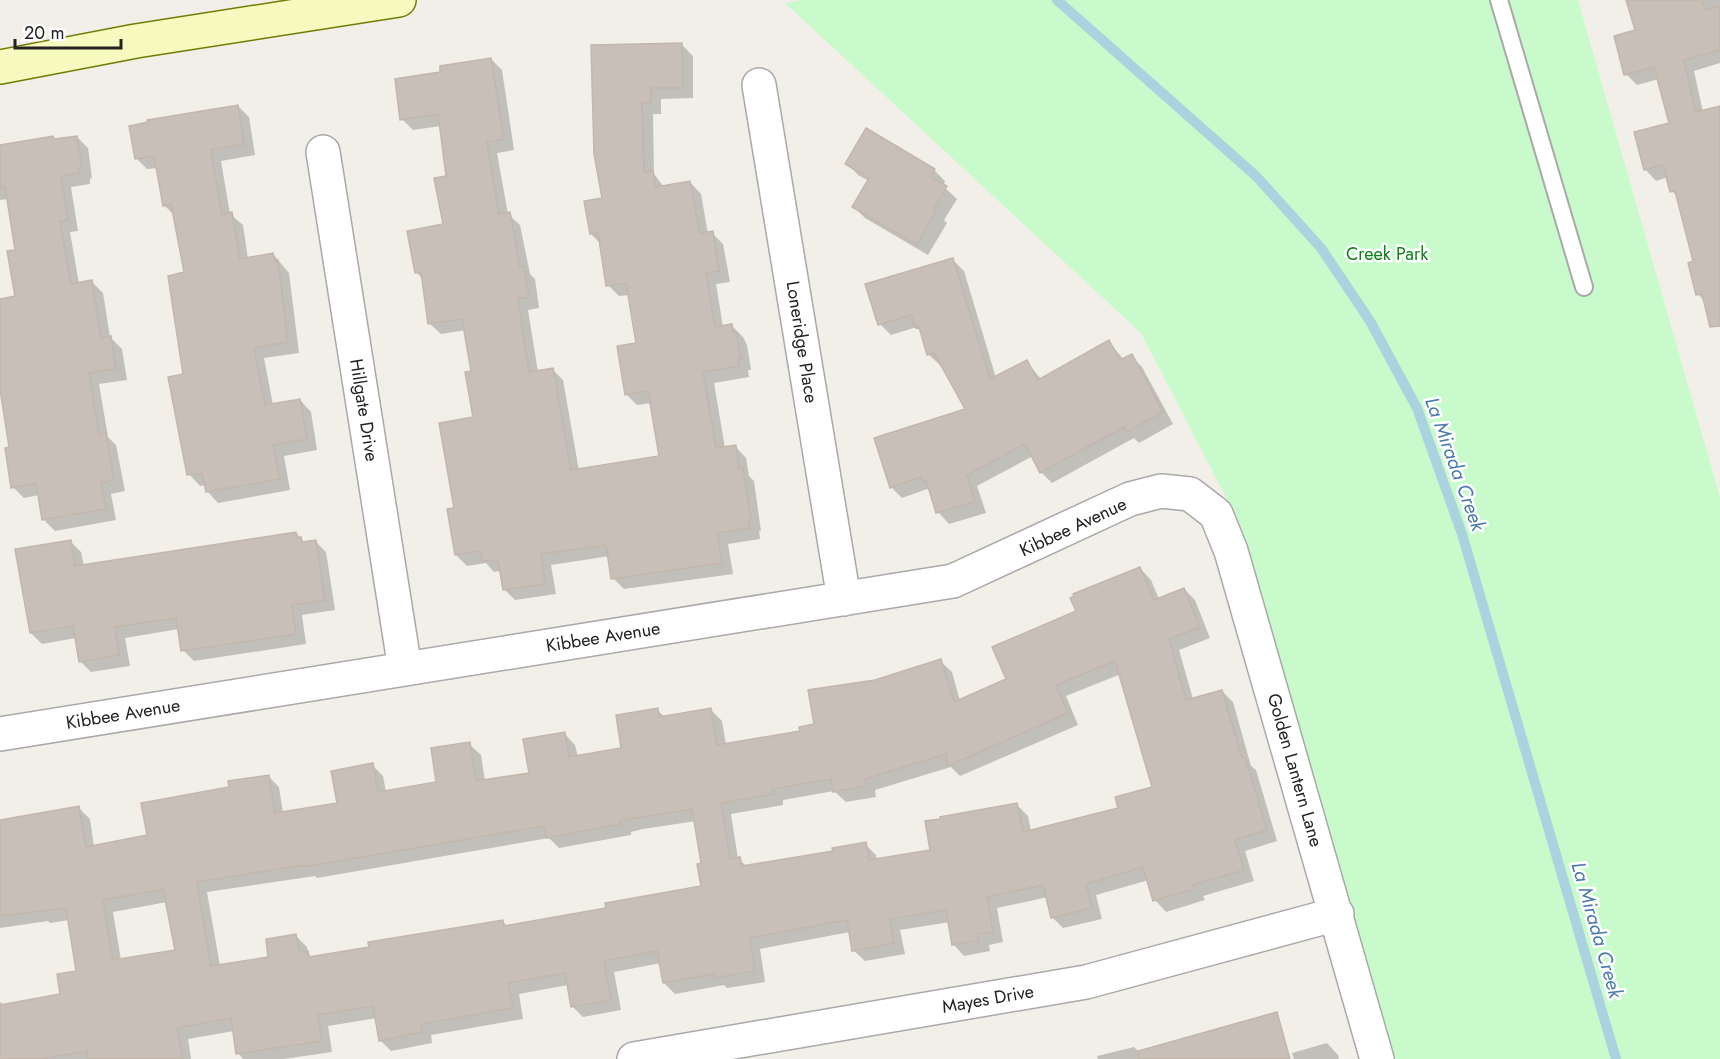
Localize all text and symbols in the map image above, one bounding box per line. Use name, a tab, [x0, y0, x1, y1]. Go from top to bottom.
scale bar	[15, 12, 122, 50]
text: 20 m	[24, 20, 64, 46]
park label: Creek Park	[1346, 241, 1428, 267]
street label: Loneridge Place	[780, 279, 824, 405]
street label: Hillgate Drive	[343, 357, 385, 463]
water label: La Mirada Creek	[1417, 393, 1493, 536]
street label: Kibbee Avenue	[1015, 491, 1131, 563]
street label: Kibbee Avenue	[544, 615, 662, 659]
street label: Golden Lantern Lane	[1261, 690, 1329, 850]
street label: Kibbee Avenue	[64, 692, 182, 736]
water label: La Mirada Creek	[1564, 858, 1631, 1003]
street label: Mayes Drive	[940, 978, 1036, 1020]

